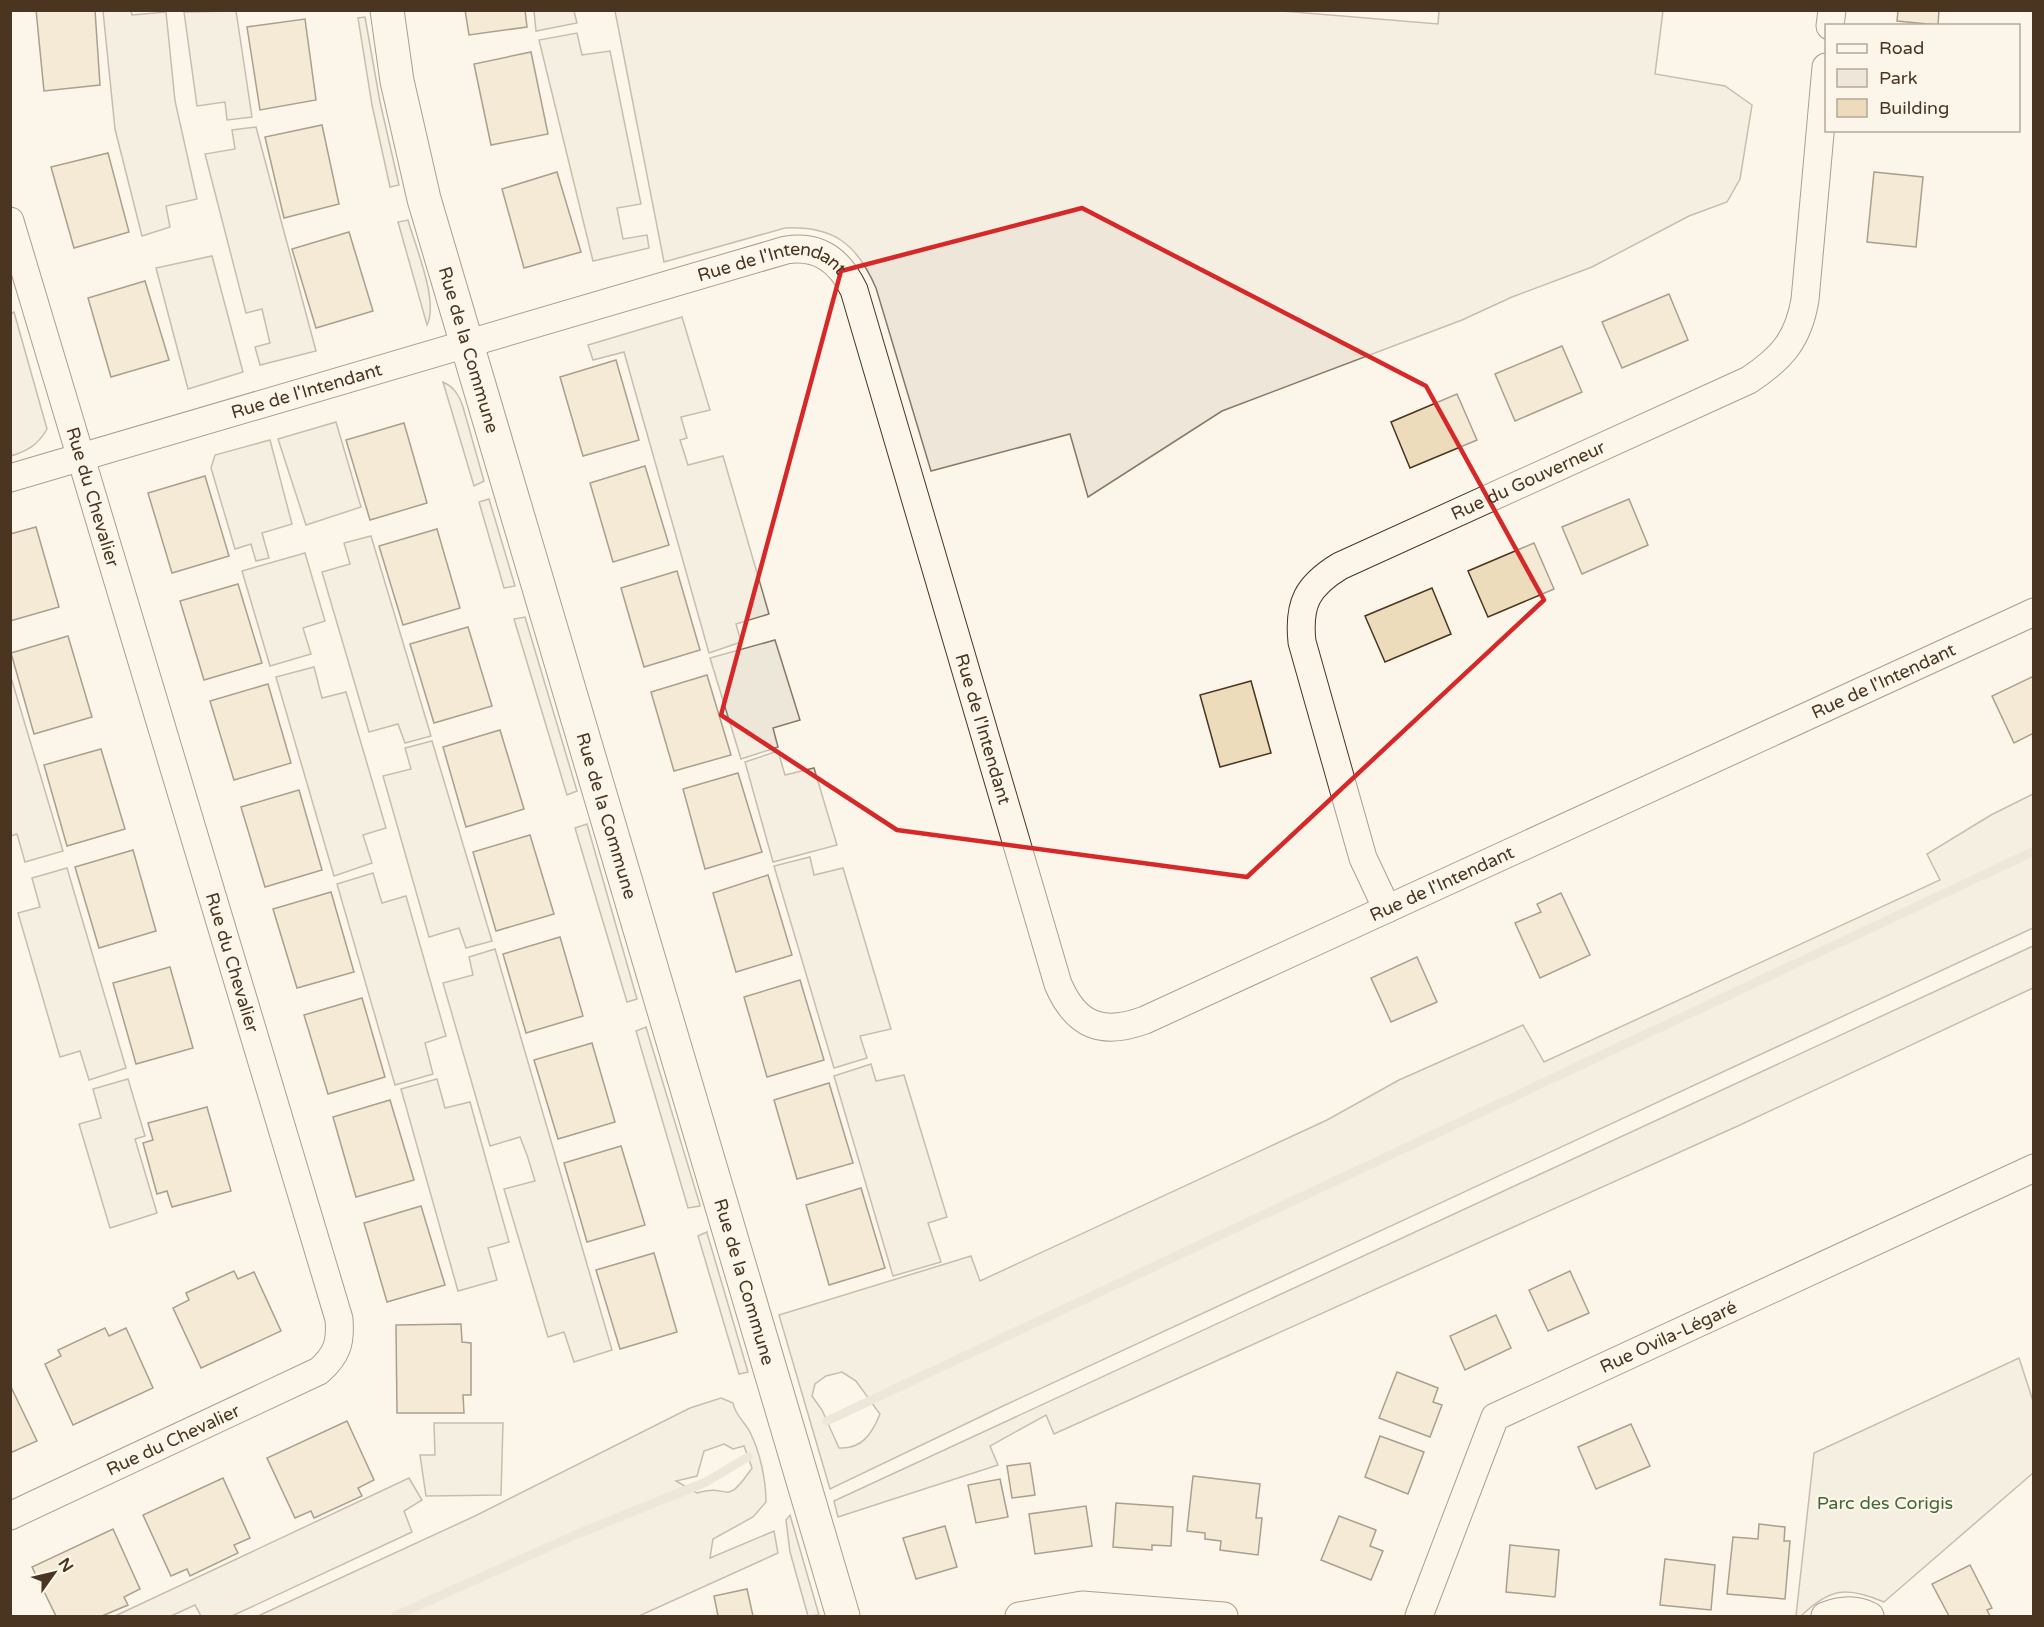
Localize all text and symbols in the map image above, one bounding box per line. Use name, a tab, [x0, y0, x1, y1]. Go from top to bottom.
legend	[1825, 24, 2020, 132]
text: Road	[1879, 37, 1924, 59]
text: Park	[1879, 67, 1918, 89]
text: Building	[1879, 97, 1949, 119]
text: Rue de l'Intendant	[695, 238, 851, 286]
street label: Rue de la Commune	[434, 264, 504, 436]
street label: Rue de l'Intendant	[691, 267, 847, 289]
street label: Rue de l'Intendant	[228, 358, 385, 423]
street label: Rue du Chevalier	[61, 424, 124, 570]
street label: Rue du Gouverneur	[1448, 436, 1609, 525]
street label: Rue de l'Intendant	[1808, 638, 1959, 724]
street label: Rue de l'Intendant	[950, 651, 1016, 807]
street label: Rue de la Commune	[571, 730, 641, 902]
street label: Rue de l'Intendant	[1366, 841, 1517, 926]
street label: Rue du Chevalier	[201, 890, 264, 1035]
street label: Rue de la Commune	[709, 1196, 779, 1368]
street label: Rue Ovila-Légaré	[1596, 1296, 1740, 1378]
street label: Rue du Chevalier	[103, 1399, 243, 1481]
park label: Parc des Corigis	[1817, 1492, 1953, 1514]
north arrow	[24, 1543, 84, 1603]
text: N	[54, 1554, 77, 1576]

